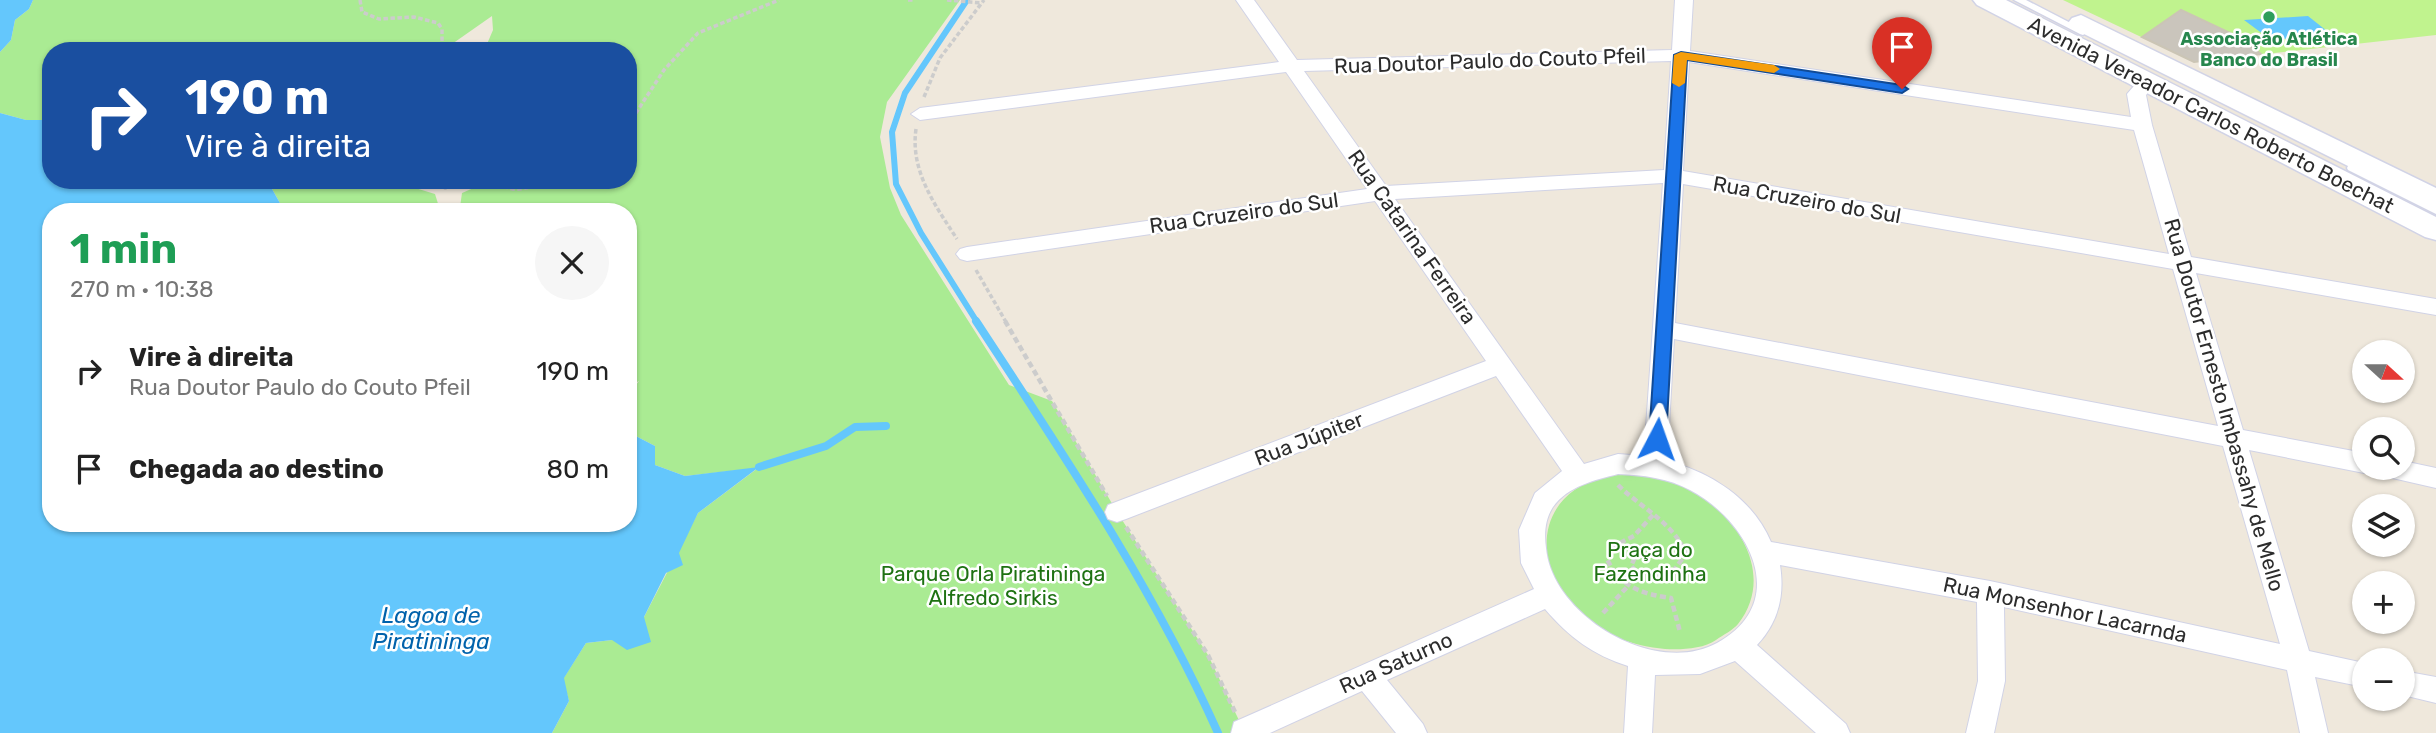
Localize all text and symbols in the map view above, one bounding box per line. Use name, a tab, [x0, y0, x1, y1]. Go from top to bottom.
marker: Associação Atlética Banco do Brasil	[2261, 9, 2277, 25]
street label: Avenida Vereador Carlos Roberto Boechat	[2024, 11, 2398, 218]
pin	[1872, 17, 1932, 89]
icon: arrive	[1883, 28, 1921, 66]
place label: Associação Atlética Banco do Brasil	[2180, 28, 2358, 71]
street label: Rua Doutor Paulo do Couto Pfeil	[1334, 43, 1646, 78]
text: 190 m	[185, 68, 329, 126]
icon: right	[70, 70, 161, 161]
text: Vire à direita	[185, 127, 371, 165]
street label: Rua Catarina Ferreira	[1343, 145, 1482, 329]
street label: Rua Cruzeiro do Sul	[1711, 171, 1903, 228]
street label: Rua Cruzeiro do Sul	[1148, 187, 1340, 238]
street label: Rua Doutor Ernesto Imbassahy de Mello	[2159, 216, 2290, 594]
text: 1 min	[70, 224, 177, 274]
button: close	[535, 226, 609, 300]
text: 270 m · 10:38	[70, 275, 214, 303]
north arrow	[2352, 340, 2415, 402]
map controls	[2352, 340, 2415, 711]
text: Vire à direita	[129, 342, 294, 373]
icon: right	[70, 352, 108, 390]
text: 190 m	[536, 356, 609, 387]
text: Rua Doutor Paulo do Couto Pfeil	[129, 373, 471, 401]
position arrow	[1620, 402, 1694, 476]
street label: Rua Júpiter	[1251, 406, 1367, 471]
button: search	[2352, 417, 2415, 480]
icon: arrive	[70, 450, 108, 488]
text: Chegada ao destino	[129, 454, 384, 485]
text: 80 m	[546, 454, 609, 485]
button: layers	[2352, 494, 2415, 557]
park label: Praça do Fazendinha	[1594, 537, 1706, 586]
park label: Parque Orla Piratininga Alfredo Sirkis	[881, 561, 1105, 610]
street label: Rua Monsenhor Lacarnda	[1941, 571, 2189, 648]
button: +	[2352, 571, 2415, 634]
water label: Lagoa de Piratininga	[372, 601, 490, 655]
street label: Rua Saturno	[1335, 626, 1456, 699]
button: −	[2352, 648, 2415, 711]

